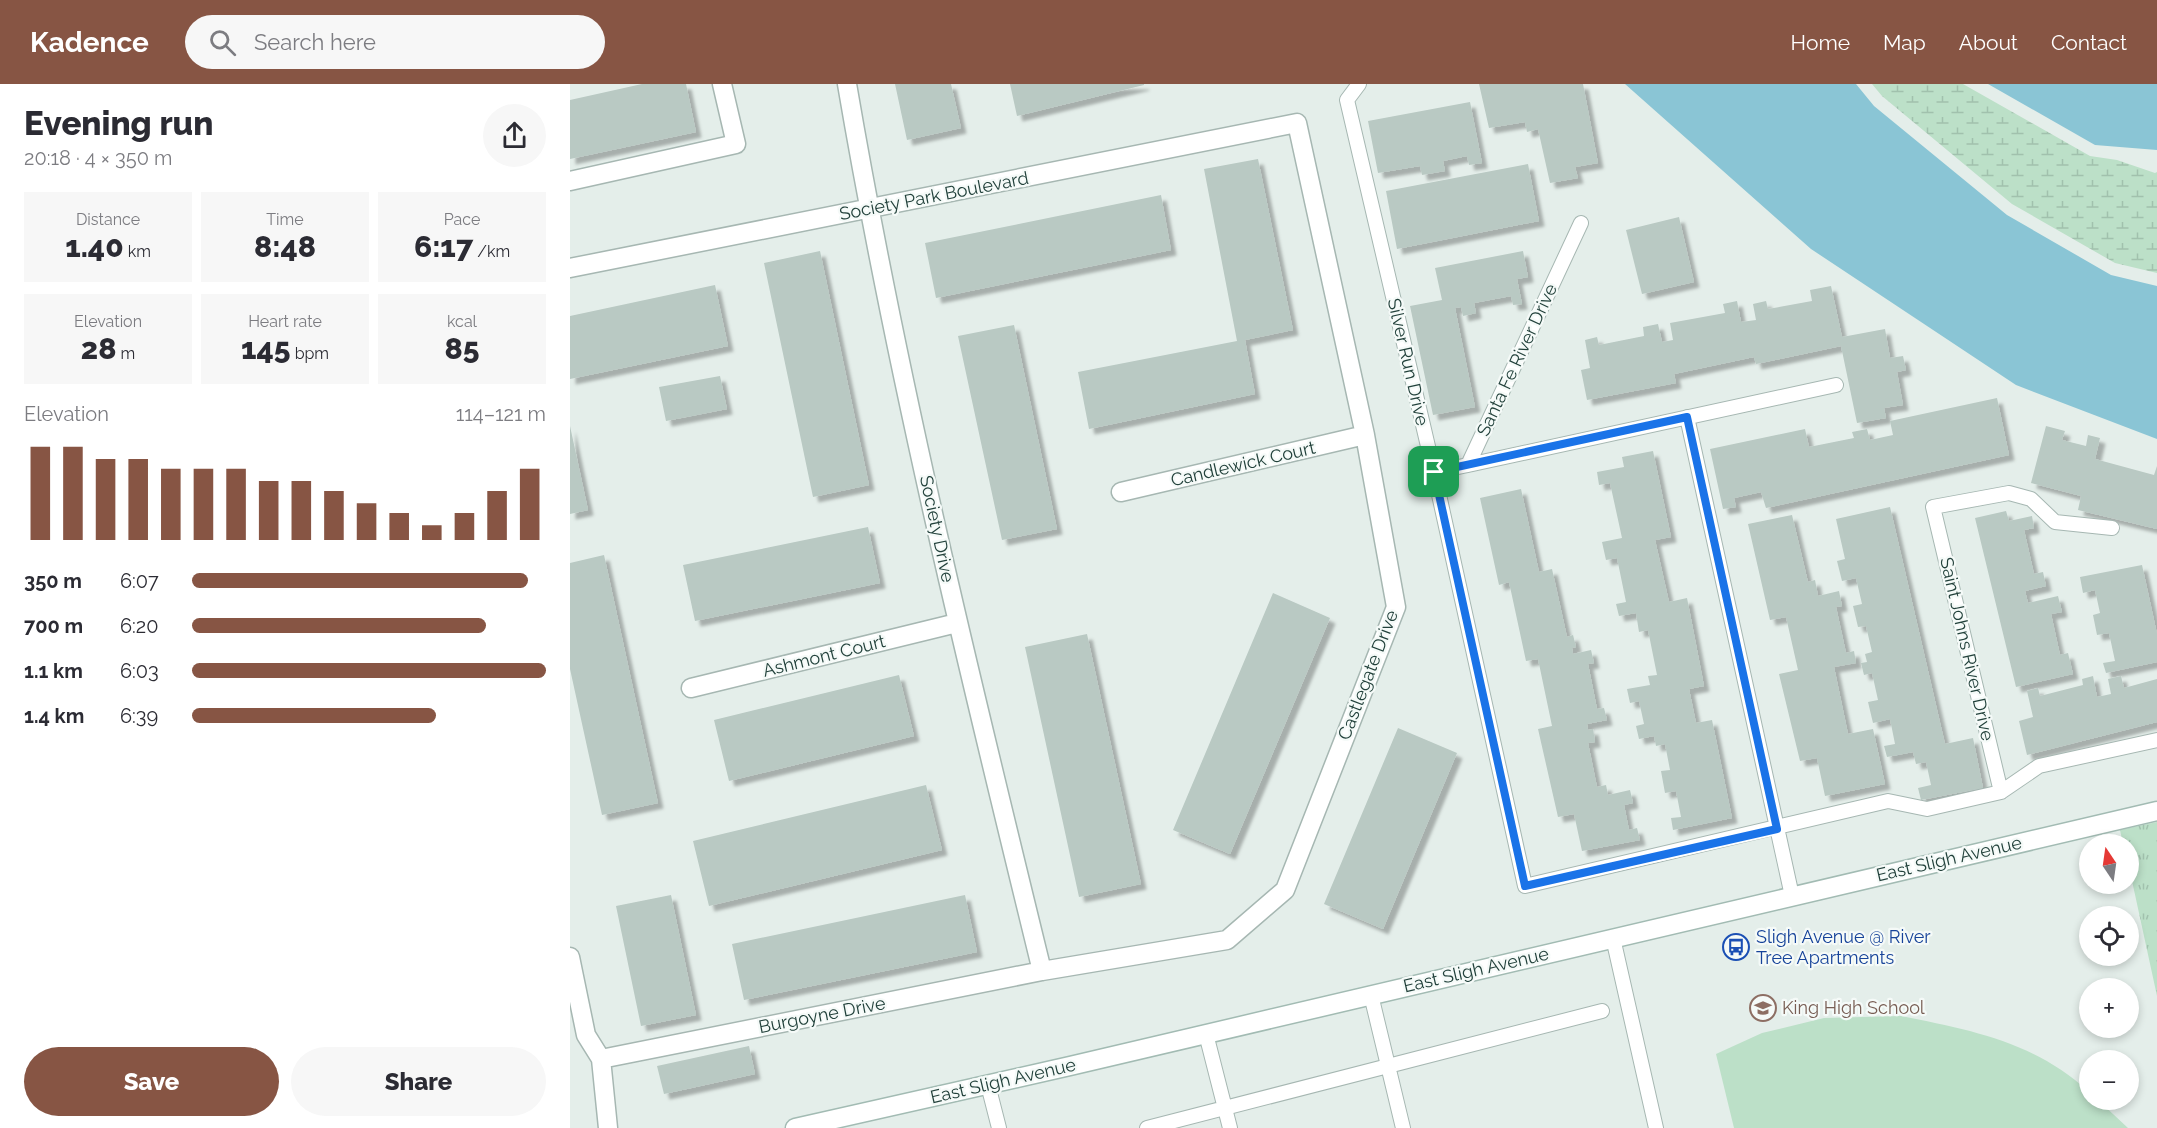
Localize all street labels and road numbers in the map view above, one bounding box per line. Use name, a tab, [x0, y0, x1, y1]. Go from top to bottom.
street label: Society Park Boulevard	[838, 167, 1030, 224]
street label: Santa Fe River Drive	[1472, 280, 1561, 439]
street label: Silver Run Drive	[1384, 296, 1433, 428]
street label: Candlewick Court	[1169, 437, 1317, 490]
street label: Society Drive	[916, 474, 959, 585]
street label: Saint Johns River Drive	[1936, 555, 1999, 743]
street label: Castlegate Drive	[1333, 607, 1402, 743]
street label: Ashmont Court	[760, 630, 887, 681]
street label: East Sligh Avenue	[1874, 831, 2024, 885]
street label: East Sligh Avenue	[1401, 942, 1551, 996]
street label: Burgoyne Drive	[757, 992, 887, 1037]
street label: East Sligh Avenue	[928, 1053, 1078, 1107]

